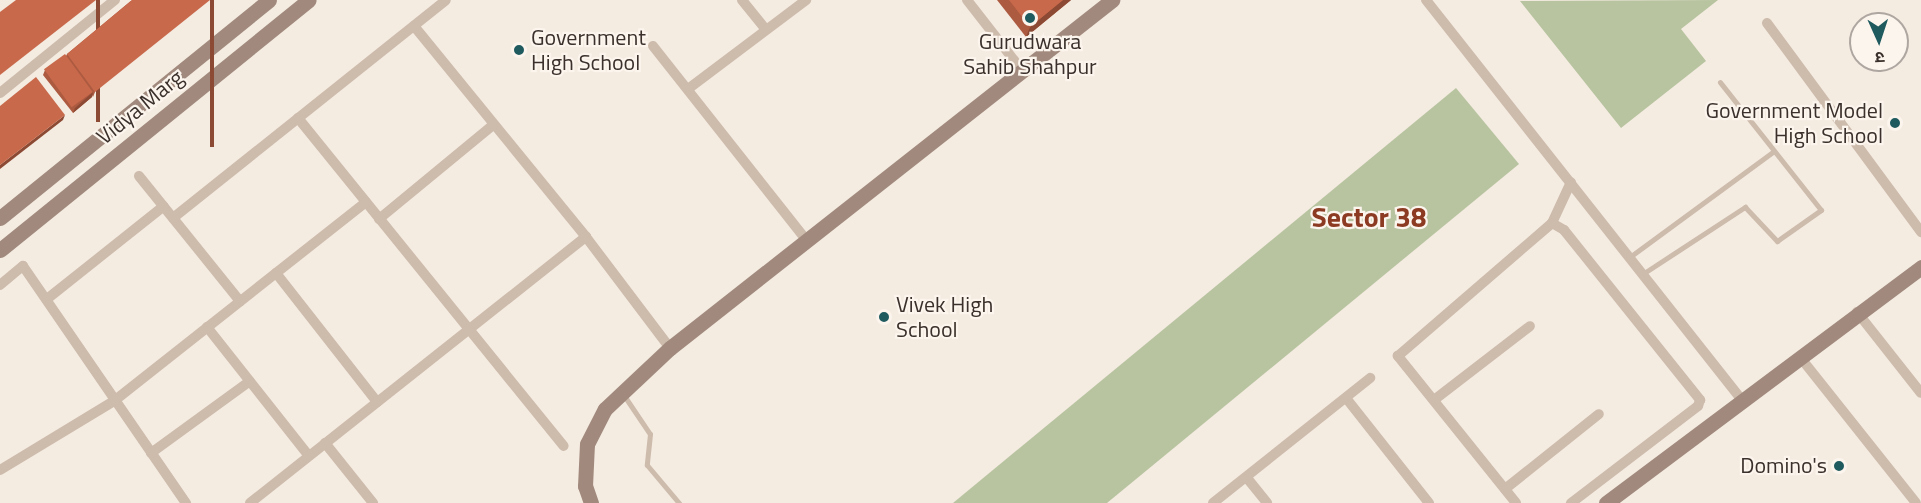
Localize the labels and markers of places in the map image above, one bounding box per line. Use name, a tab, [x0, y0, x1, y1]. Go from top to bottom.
marker: Gurudwara Sahib Shahpur	[1023, 11, 1037, 25]
place label: Government High School	[531, 24, 646, 76]
place label: Gurudwara Sahib Shahpur	[963, 28, 1097, 80]
marker: Government High School	[512, 43, 526, 57]
place label: Government Model High School	[1705, 97, 1883, 148]
marker: Government Model High School	[1888, 116, 1902, 130]
place label: Vivek High School	[896, 291, 993, 342]
marker: Vivek High School	[877, 310, 891, 324]
place label: Domino's	[1740, 453, 1827, 479]
marker: Domino's	[1832, 459, 1846, 473]

